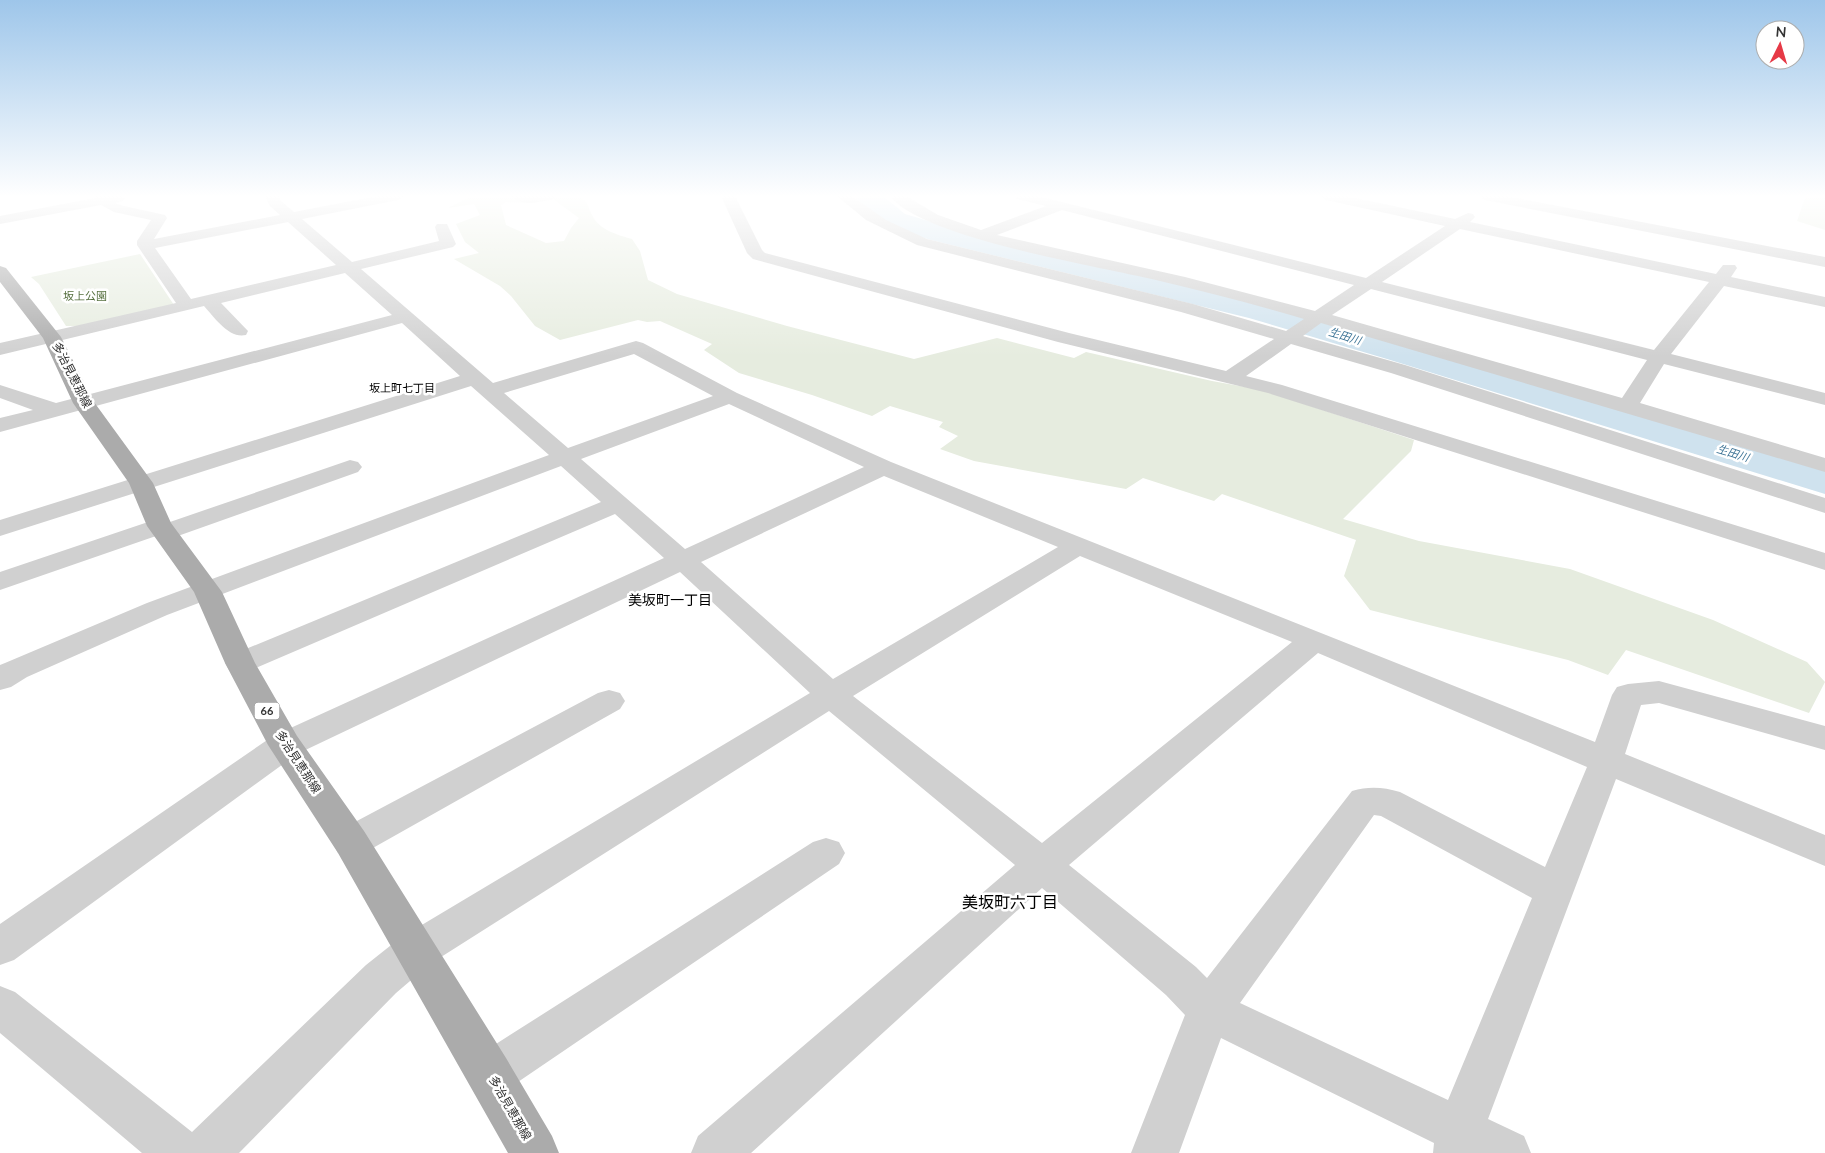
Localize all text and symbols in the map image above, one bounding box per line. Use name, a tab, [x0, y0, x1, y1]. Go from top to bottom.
north arrow	[1755, 20, 1805, 70]
text: N	[1775, 23, 1787, 40]
park label: 坂上公園	[63, 289, 107, 302]
water label: 生田川	[1327, 324, 1364, 347]
street label: 多治見恵那線	[49, 339, 95, 410]
district label: 坂上町七丁目	[369, 381, 435, 394]
water label: 生田川	[1715, 441, 1752, 464]
district label: 美坂町一丁目	[628, 591, 712, 608]
road number: 66	[254, 702, 280, 719]
street label: 多治見恵那線	[273, 727, 324, 796]
district label: 美坂町六丁目	[962, 892, 1058, 911]
street label: 多治見恵那線	[486, 1073, 535, 1143]

